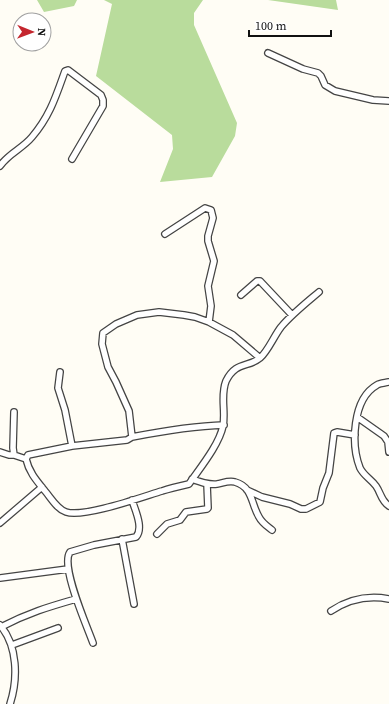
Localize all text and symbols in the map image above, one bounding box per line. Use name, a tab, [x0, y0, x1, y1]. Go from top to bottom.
north arrow	[12, 12, 52, 52]
scale bar	[249, 12, 331, 38]
text: 100 m	[255, 18, 287, 34]
text: N	[34, 28, 49, 36]

